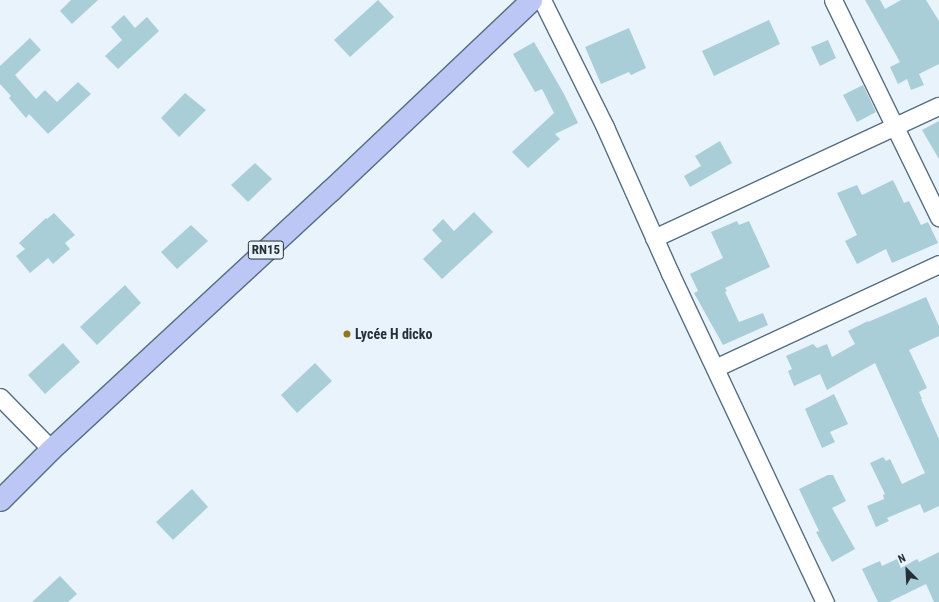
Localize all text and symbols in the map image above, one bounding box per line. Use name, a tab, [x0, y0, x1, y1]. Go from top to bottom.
road number: RN15	[247, 239, 285, 261]
place label: Lycée H dicko	[355, 326, 432, 342]
marker: Lycée H dicko	[342, 329, 352, 339]
north arrow	[887, 550, 927, 590]
text: N	[896, 551, 908, 566]

